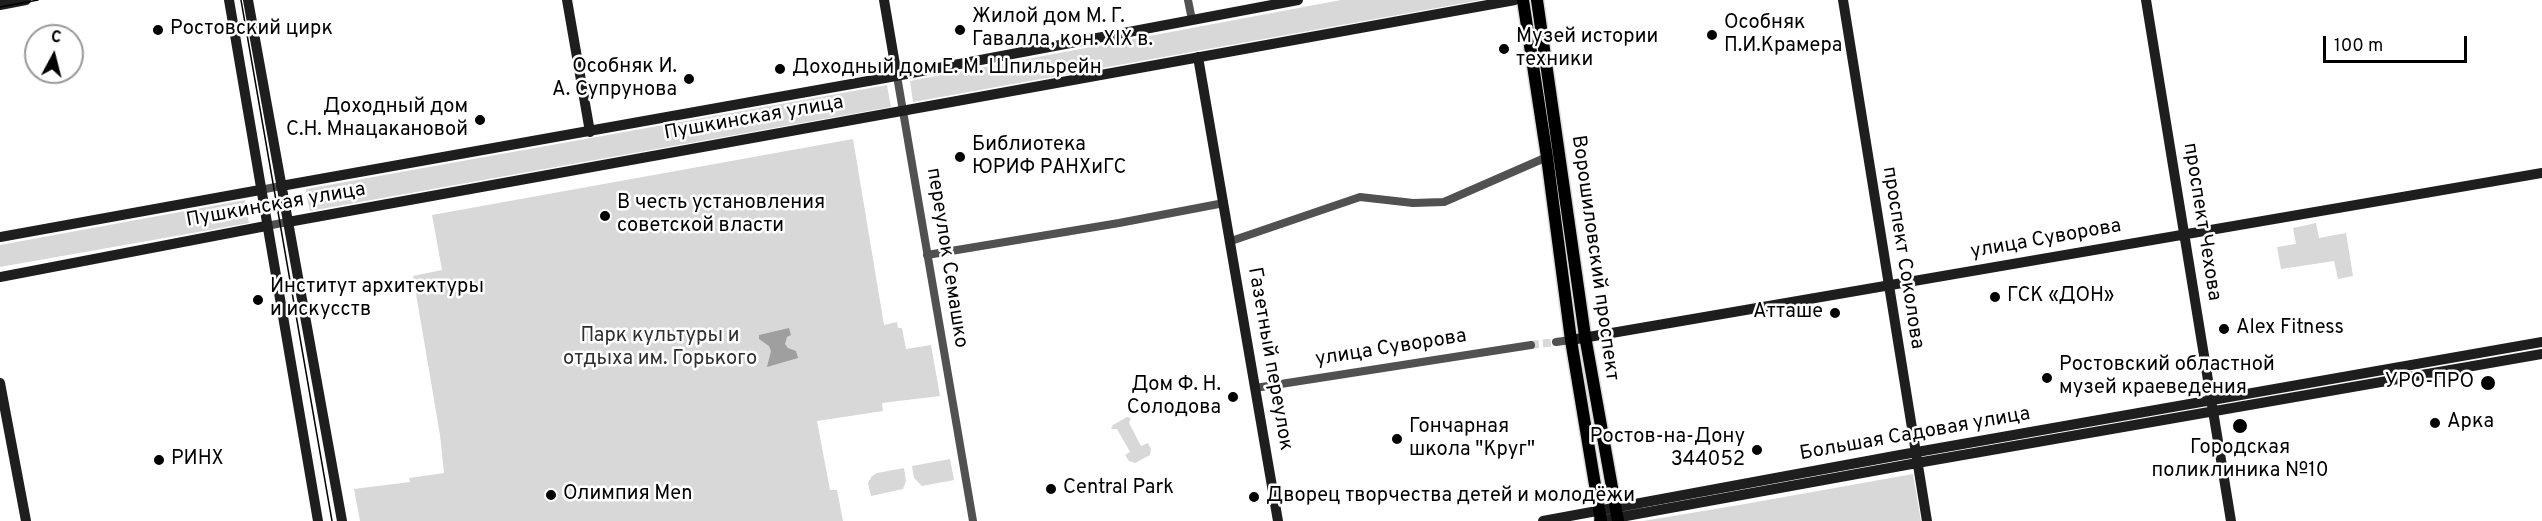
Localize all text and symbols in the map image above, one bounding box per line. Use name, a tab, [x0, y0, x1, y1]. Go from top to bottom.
place label: Жилой дом М. Г. Гавалла, кон. XIX в.	[972, 6, 1153, 53]
place label: Особняк П.И.Крамера	[1724, 12, 1842, 59]
place label: Ростовский цирк	[170, 18, 333, 42]
marker: Ростовский цирк	[151, 23, 165, 37]
marker: Жилой дом М. Г. Гавалла, кон. XIX в.	[953, 23, 967, 37]
north arrow	[24, 24, 84, 84]
scale bar	[2326, 24, 2470, 62]
place label: Музей истории техники	[1516, 26, 1658, 73]
text: С	[50, 28, 62, 49]
marker: Особняк П.И.Крамера	[1705, 28, 1719, 42]
text: 100 m	[2334, 35, 2383, 58]
marker: Музей истории техники	[1497, 42, 1511, 56]
place label: Особняк И. А. Супрунова	[552, 56, 677, 103]
place label: Доходный дом Е. М. Шпильрейн	[792, 57, 1102, 81]
marker: Доходный дом Е. М. Шпильрейн	[773, 62, 787, 76]
marker: Особняк И. А. Супрунова	[682, 72, 696, 86]
street label: Пушкинская улица	[662, 91, 846, 147]
place label: Доходный дом С.Н. Мнацакановой	[286, 96, 468, 143]
marker: Доходный дом С.Н. Мнацакановой	[473, 113, 487, 127]
place label: Библиотека ЮРИФ РАНХиГС	[972, 134, 1126, 181]
street label: Ворошиловский проспект	[1565, 134, 1623, 382]
street label: проспект Чехова	[2177, 141, 2225, 303]
marker: Библиотека ЮРИФ РАНХиГС	[953, 150, 967, 164]
street label: проспект Соколова	[1876, 165, 1928, 351]
street label: переулок Семашко	[920, 166, 972, 350]
street label: Пушкинская улица	[184, 178, 368, 234]
place label: В честь установления советской власти	[617, 192, 825, 239]
marker: В честь установления советской власти	[598, 209, 612, 223]
street label: улица Суворова	[1969, 215, 2123, 265]
street label: Газетный переулок	[1241, 265, 1297, 453]
place label: Институт архитектуры и искусств	[270, 276, 484, 323]
place label: ГСК «ДОН»	[2007, 285, 2114, 309]
marker: ГСК «ДОН»	[1988, 290, 2002, 304]
marker: Институт архитектуры и искусств	[251, 293, 265, 307]
place label: Атташе	[1753, 301, 1823, 325]
marker: Атташе	[1828, 306, 1842, 320]
place label: Alex Fitness	[2236, 317, 2344, 341]
marker: Alex Fitness	[2217, 322, 2231, 336]
park label: Парк культуры и отдыха им. Горького	[563, 325, 757, 372]
street label: улица Суворова	[1314, 325, 1468, 373]
place label: Ростовский областной музей краеведения	[2059, 354, 2275, 401]
marker: Ростовский областной музей краеведения	[2040, 371, 2054, 385]
place label: УРО-ПРО	[2385, 371, 2474, 395]
place label: Дом Ф. Н. Солодова	[1127, 374, 1221, 421]
marker: УРО-ПРО	[2479, 374, 2497, 392]
marker: Дом Ф. Н. Солодова	[1226, 390, 1240, 404]
street label: Большая Садовая улица	[1798, 403, 2032, 467]
place label: Арка	[2447, 411, 2494, 435]
place label: Гончарная школа "Круг"	[1409, 416, 1535, 463]
marker: Арка	[2428, 416, 2442, 430]
marker: Городская поликлиника №10	[2231, 417, 2249, 435]
place label: Ростов-на-Дону 344052	[1590, 426, 1745, 473]
marker: Гончарная школа "Круг"	[1390, 432, 1404, 446]
place label: Городская поликлиника №10	[2152, 437, 2328, 484]
marker: Ростов-на-Дону 344052	[1750, 443, 1764, 457]
place label: РИНХ	[171, 448, 224, 472]
marker: РИНХ	[152, 453, 166, 467]
place label: Central Park	[1063, 477, 1174, 501]
marker: Central Park	[1044, 482, 1058, 496]
place label: Олимпия Men	[563, 483, 693, 507]
place label: Дворец творчества детей и молодёжи	[1266, 485, 1635, 509]
marker: Олимпия Men	[544, 488, 558, 502]
marker: Дворец творчества детей и молодёжи	[1247, 490, 1261, 504]

